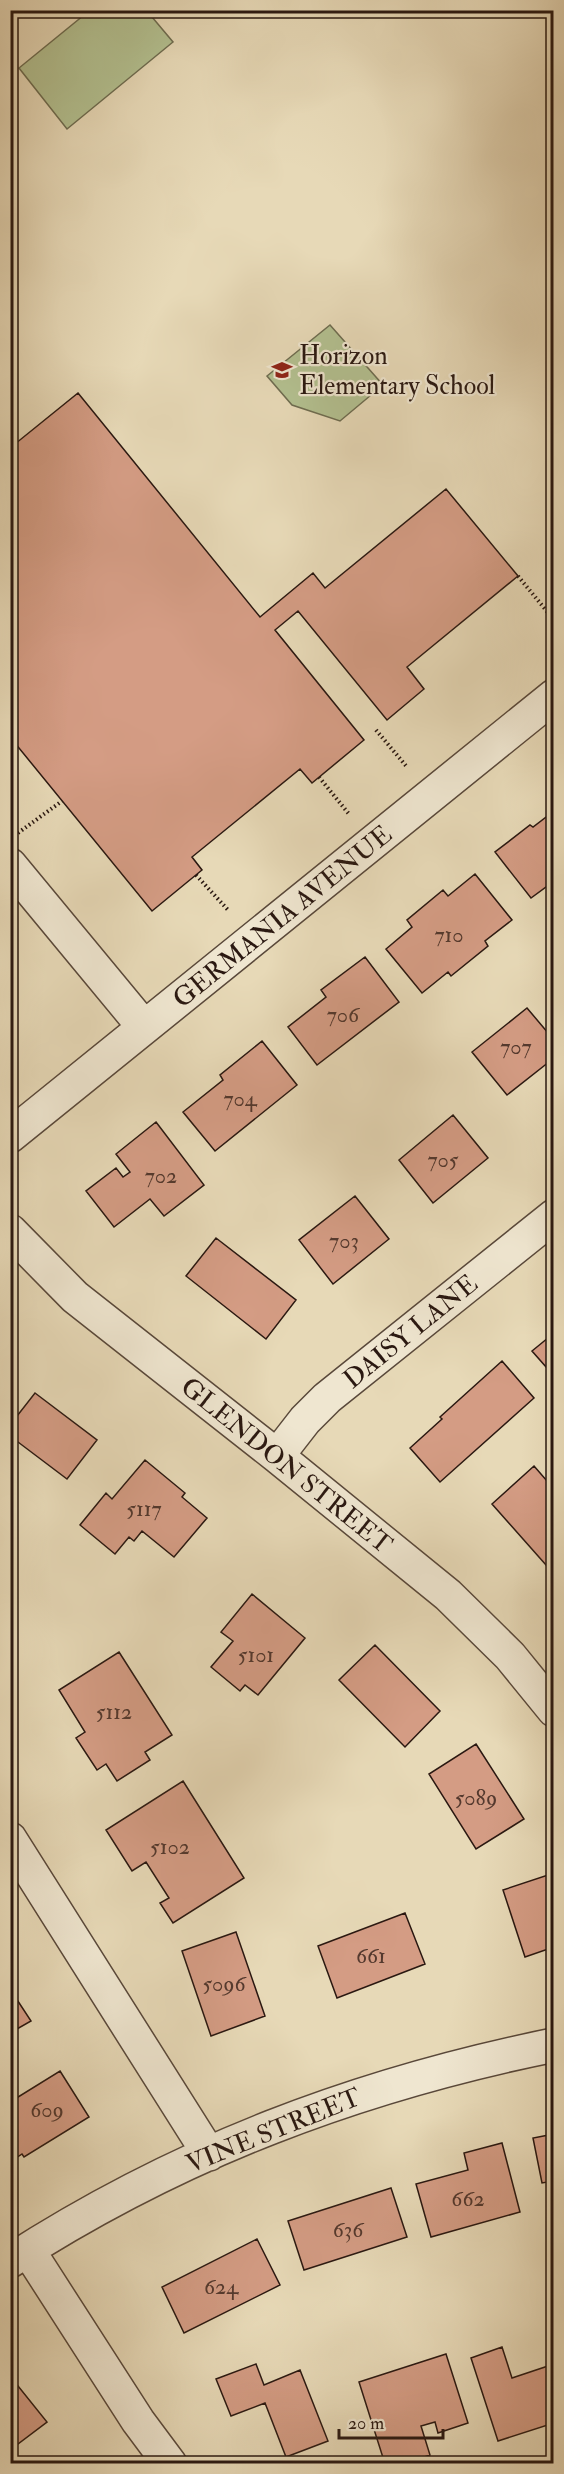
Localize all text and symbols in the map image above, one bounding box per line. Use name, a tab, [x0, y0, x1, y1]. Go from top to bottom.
place label: Horizon Elementary School	[299, 340, 496, 402]
school or university icon: Horizon Elementary School	[270, 358, 294, 382]
street label: GERMANIA AVENUE	[167, 819, 399, 1015]
house number: 710	[434, 921, 464, 949]
house number: 706	[327, 1001, 361, 1029]
house number: 707	[500, 1033, 532, 1061]
house number: 704	[223, 1085, 258, 1113]
house number: 705	[428, 1146, 459, 1174]
house number: 702	[145, 1162, 177, 1190]
house number: 703	[329, 1227, 359, 1255]
street label: DAISY LANE	[337, 1268, 484, 1396]
street label: GLENDON STREET	[174, 1371, 398, 1561]
house number: 5117	[126, 1495, 162, 1523]
house number: 5101	[238, 1641, 274, 1669]
house number: 5112	[96, 1698, 132, 1726]
house number: 5089	[455, 1784, 497, 1812]
house number: 5102	[150, 1833, 190, 1861]
house number: 661	[356, 1942, 386, 1970]
house number: 5096	[202, 1970, 247, 1998]
street label: VINE STREET	[181, 2081, 365, 2180]
house number: 609	[30, 2096, 64, 2124]
house number: 662	[451, 2185, 485, 2213]
house number: 636	[333, 2216, 365, 2244]
house number: 624	[204, 2273, 239, 2301]
scale bar	[339, 2402, 442, 2440]
text: 20 m	[348, 2412, 384, 2435]

